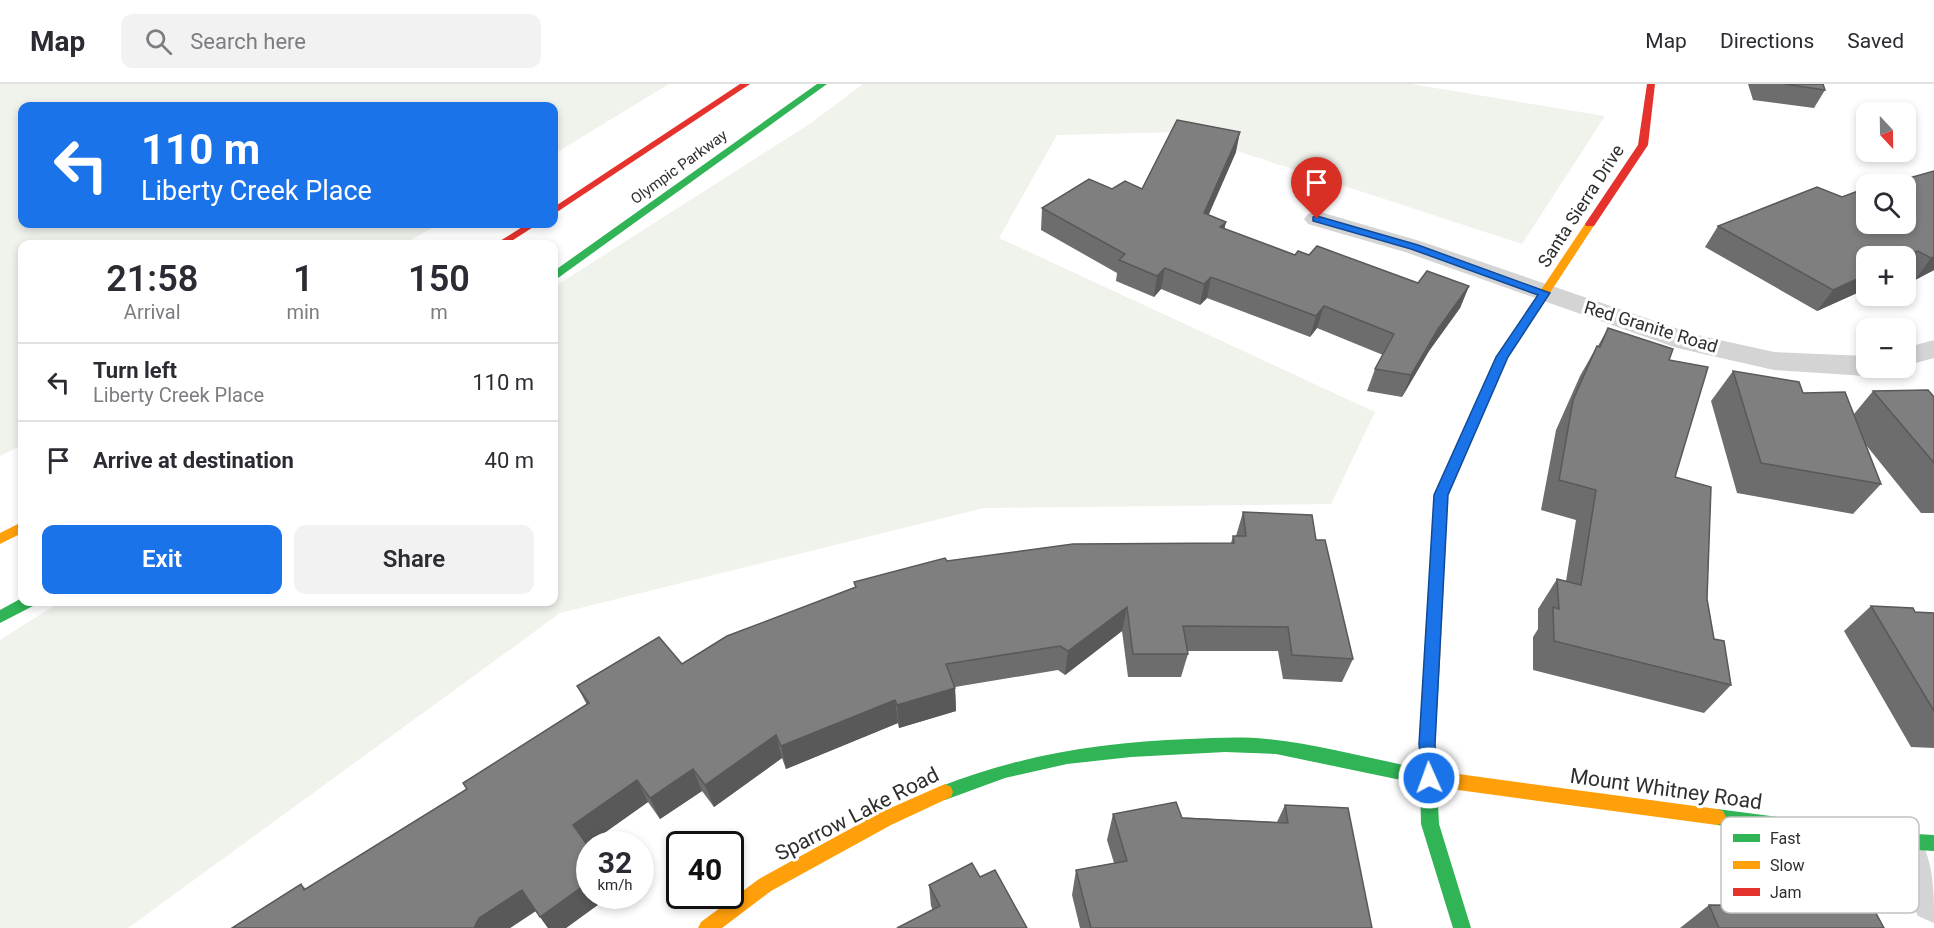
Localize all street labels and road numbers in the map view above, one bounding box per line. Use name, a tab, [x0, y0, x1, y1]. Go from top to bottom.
street label: Olympic Parkway	[627, 126, 731, 208]
street label: Santa Sierra Drive	[1533, 141, 1628, 271]
street label: Red Granite Road	[1582, 296, 1720, 357]
street label: Sparrow Lake Road	[771, 762, 943, 866]
street label: Mount Whitney Road	[1568, 764, 1764, 814]

